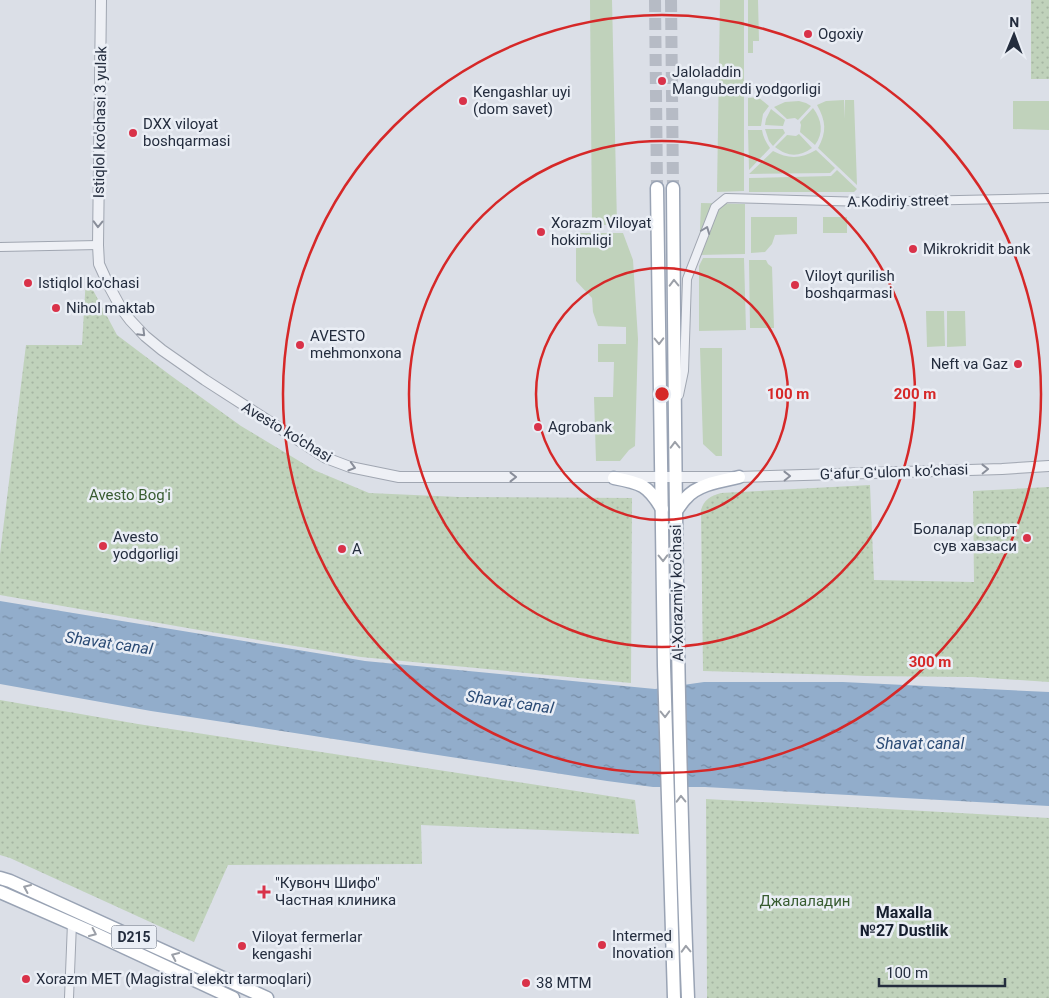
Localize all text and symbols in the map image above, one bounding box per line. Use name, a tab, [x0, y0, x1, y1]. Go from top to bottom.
north arrow	[989, 10, 1039, 60]
text: N	[1009, 14, 1019, 30]
place label: Ogoxiy	[818, 25, 863, 43]
marker: Ogoxiy	[802, 28, 814, 40]
street label: Istiqlol ko'chasi 3 yulak	[90, 45, 110, 198]
place label: Jaloladdin Manguberdi yodgorligi	[672, 63, 821, 98]
marker: Jaloladdin Manguberdi yodgorligi	[656, 75, 668, 87]
place label: Kengashlar uyi (dom savet)	[473, 83, 571, 118]
marker: Kengashlar uyi (dom savet)	[457, 95, 469, 107]
place label: DXX viloyat boshqarmasi	[143, 115, 230, 150]
marker: DXX viloyat boshqarmasi	[127, 127, 139, 139]
street label: A.Kodiriy street	[847, 191, 949, 211]
place label: Xorazm Viloyat hokimligi	[551, 214, 652, 249]
one-way arrow	[93, 220, 104, 228]
marker: Xorazm Viloyat hokimligi	[535, 226, 547, 238]
one-way arrow	[700, 226, 710, 235]
place label: Mikrokridit bank	[923, 240, 1031, 258]
marker: Mikrokridit bank	[907, 243, 919, 255]
place label: Viloyt qurilish boshqarmasi	[805, 267, 895, 302]
place label: Istiqlol ko'chasi	[38, 274, 139, 292]
marker: Istiqlol ko'chasi	[22, 277, 34, 289]
one-way arrow	[668, 278, 679, 286]
marker: Viloyt qurilish boshqarmasi	[789, 279, 801, 291]
place label: Nihol maktab	[66, 299, 155, 317]
marker: Nihol maktab	[50, 302, 62, 314]
one-way arrow	[137, 327, 146, 336]
place label: AVESTO mehmonxona	[310, 327, 402, 362]
one-way arrow	[654, 338, 664, 346]
marker: AVESTO mehmonxona	[294, 339, 306, 351]
place label: Neft va Gaz	[931, 355, 1008, 373]
marker: Neft va Gaz	[1012, 358, 1024, 370]
centre of rings	[653, 385, 671, 403]
text: 100 m	[767, 385, 809, 403]
text: 200 m	[894, 385, 936, 403]
street label: Avesto ko'chasi	[239, 398, 335, 466]
place label: Agrobank	[548, 418, 613, 436]
marker: Agrobank	[532, 421, 544, 433]
one-way arrow	[670, 441, 680, 448]
street label: Gʻafur Gʻulom ko’chasi	[819, 460, 969, 484]
one-way arrow	[347, 462, 356, 472]
one-way arrow	[981, 464, 989, 475]
one-way arrow	[784, 471, 792, 481]
one-way arrow	[510, 472, 518, 482]
park label: Avesto Bog'i	[89, 486, 171, 504]
place label: Болалар спорт сув хавзаси	[913, 520, 1017, 555]
street label: Al-Xorazmiy ko’chasi	[667, 524, 687, 662]
place label: Avesto yodgorligi	[113, 528, 178, 563]
marker: Болалар спорт сув хавзаси	[1021, 532, 1033, 544]
marker: Avesto yodgorligi	[97, 540, 109, 552]
place label: A	[352, 540, 362, 558]
marker: A	[336, 543, 348, 555]
one-way arrow	[657, 554, 668, 562]
water label: Shavat canal	[64, 627, 154, 659]
text: 300 m	[909, 653, 951, 671]
water label: Shavat canal	[465, 686, 555, 718]
one-way arrow	[660, 711, 671, 719]
water label: Shavat canal	[876, 734, 964, 753]
one-way arrow	[676, 795, 686, 803]
place label: "Кувонч Шифо" Частная клиника	[275, 874, 396, 909]
one-way arrow	[23, 884, 32, 895]
marker: "Кувонч Шифо" Частная клиника	[257, 885, 271, 899]
park label: Джалаладин	[760, 892, 850, 910]
district label: Maxalla №27 Dustlik	[860, 903, 949, 940]
road number: D215	[112, 926, 156, 949]
one-way arrow	[88, 927, 97, 937]
place label: Intermed Inovation	[612, 927, 674, 962]
place label: Viloyat fermerlar kengashi	[252, 928, 362, 963]
marker: Intermed Inovation	[596, 939, 608, 951]
marker: Viloyat fermerlar kengashi	[236, 940, 248, 952]
one-way arrow	[681, 945, 692, 953]
one-way arrow	[171, 951, 180, 962]
scale bar	[879, 956, 1005, 988]
text: 100 m	[886, 964, 928, 982]
place label: Xorazm MET (Magistral elektr tarmoqlari)	[36, 970, 312, 988]
marker: Xorazm MET (Magistral elektr tarmoqlari)	[20, 973, 32, 985]
place label: 38 MTM	[536, 974, 592, 992]
marker: 38 MTM	[520, 977, 532, 989]

